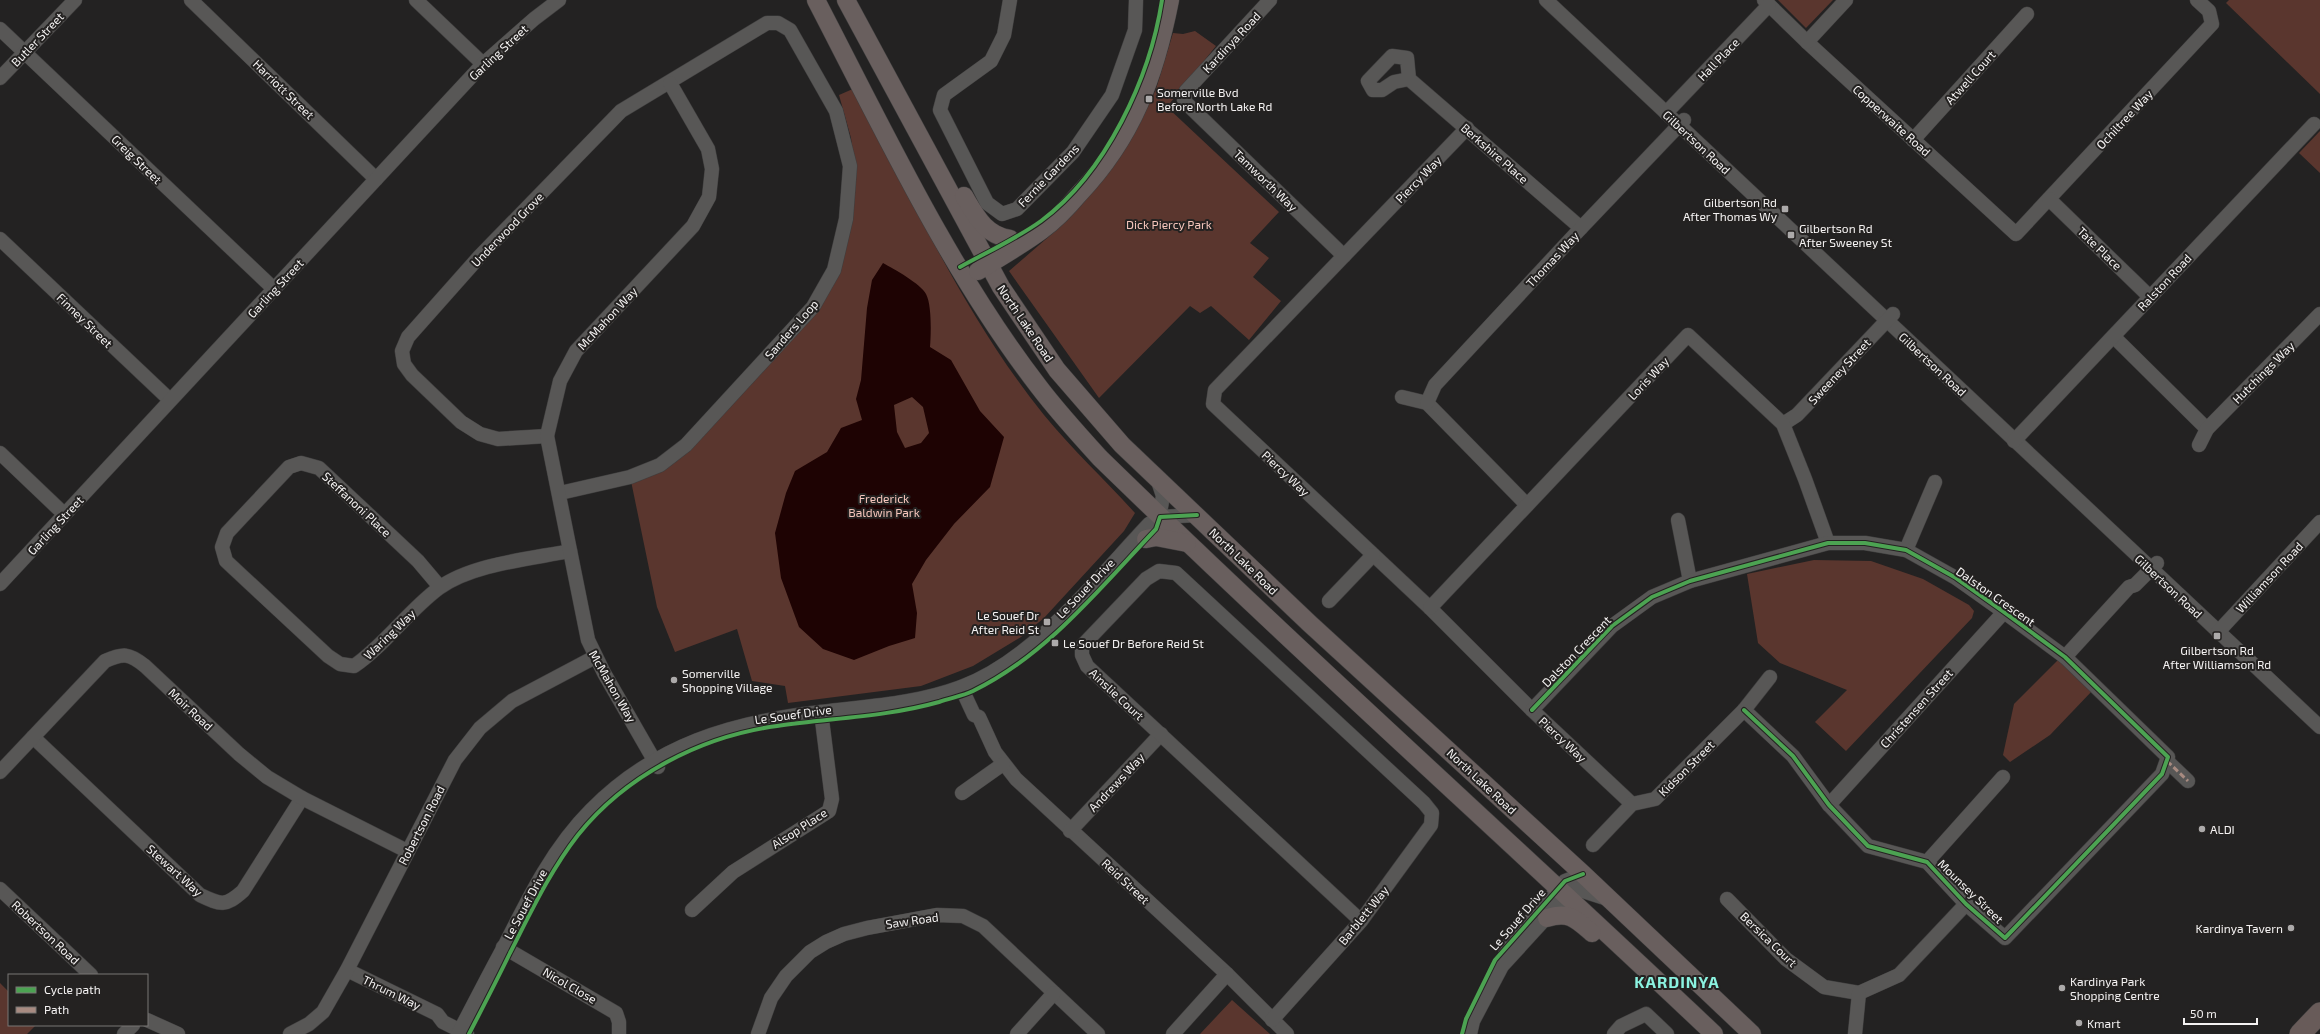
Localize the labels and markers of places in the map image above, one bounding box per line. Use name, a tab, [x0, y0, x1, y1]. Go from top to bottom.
place label: Somerville Bvd Before North Lake Rd	[1157, 85, 1272, 113]
marker: Somerville Bvd Before North Lake Rd	[1144, 94, 1154, 104]
place label: Gilbertson Rd After Thomas Wy	[1683, 195, 1778, 223]
marker: Gilbertson Rd After Thomas Wy	[1780, 204, 1790, 214]
place label: Gilbertson Rd After Sweeney St	[1799, 221, 1892, 249]
marker: Gilbertson Rd After Sweeney St	[1786, 230, 1796, 240]
place label: Le Souef Dr After Reid St	[971, 608, 1039, 636]
marker: Le Souef Dr After Reid St	[1042, 617, 1052, 627]
marker: Gilbertson Rd After Williamson Rd	[2212, 631, 2222, 641]
place label: Le Souef Dr Before Reid St	[1063, 636, 1204, 650]
marker: Le Souef Dr Before Reid St	[1050, 638, 1060, 648]
place label: Gilbertson Rd After Williamson Rd	[2163, 643, 2271, 671]
place label: Somerville Shopping Village	[682, 666, 773, 694]
marker: Somerville Shopping Village	[669, 675, 679, 685]
place label: ALDI	[2210, 822, 2235, 836]
marker: ALDI	[2197, 824, 2207, 834]
place label: Kardinya Tavern	[2196, 921, 2283, 935]
marker: Kardinya Tavern	[2286, 923, 2296, 933]
place label: Kardinya Park Shopping Centre	[2070, 974, 2160, 1002]
marker: Kardinya Park Shopping Centre	[2057, 983, 2067, 993]
place label: Kmart	[2087, 1016, 2121, 1030]
marker: Kmart	[2074, 1018, 2084, 1028]

